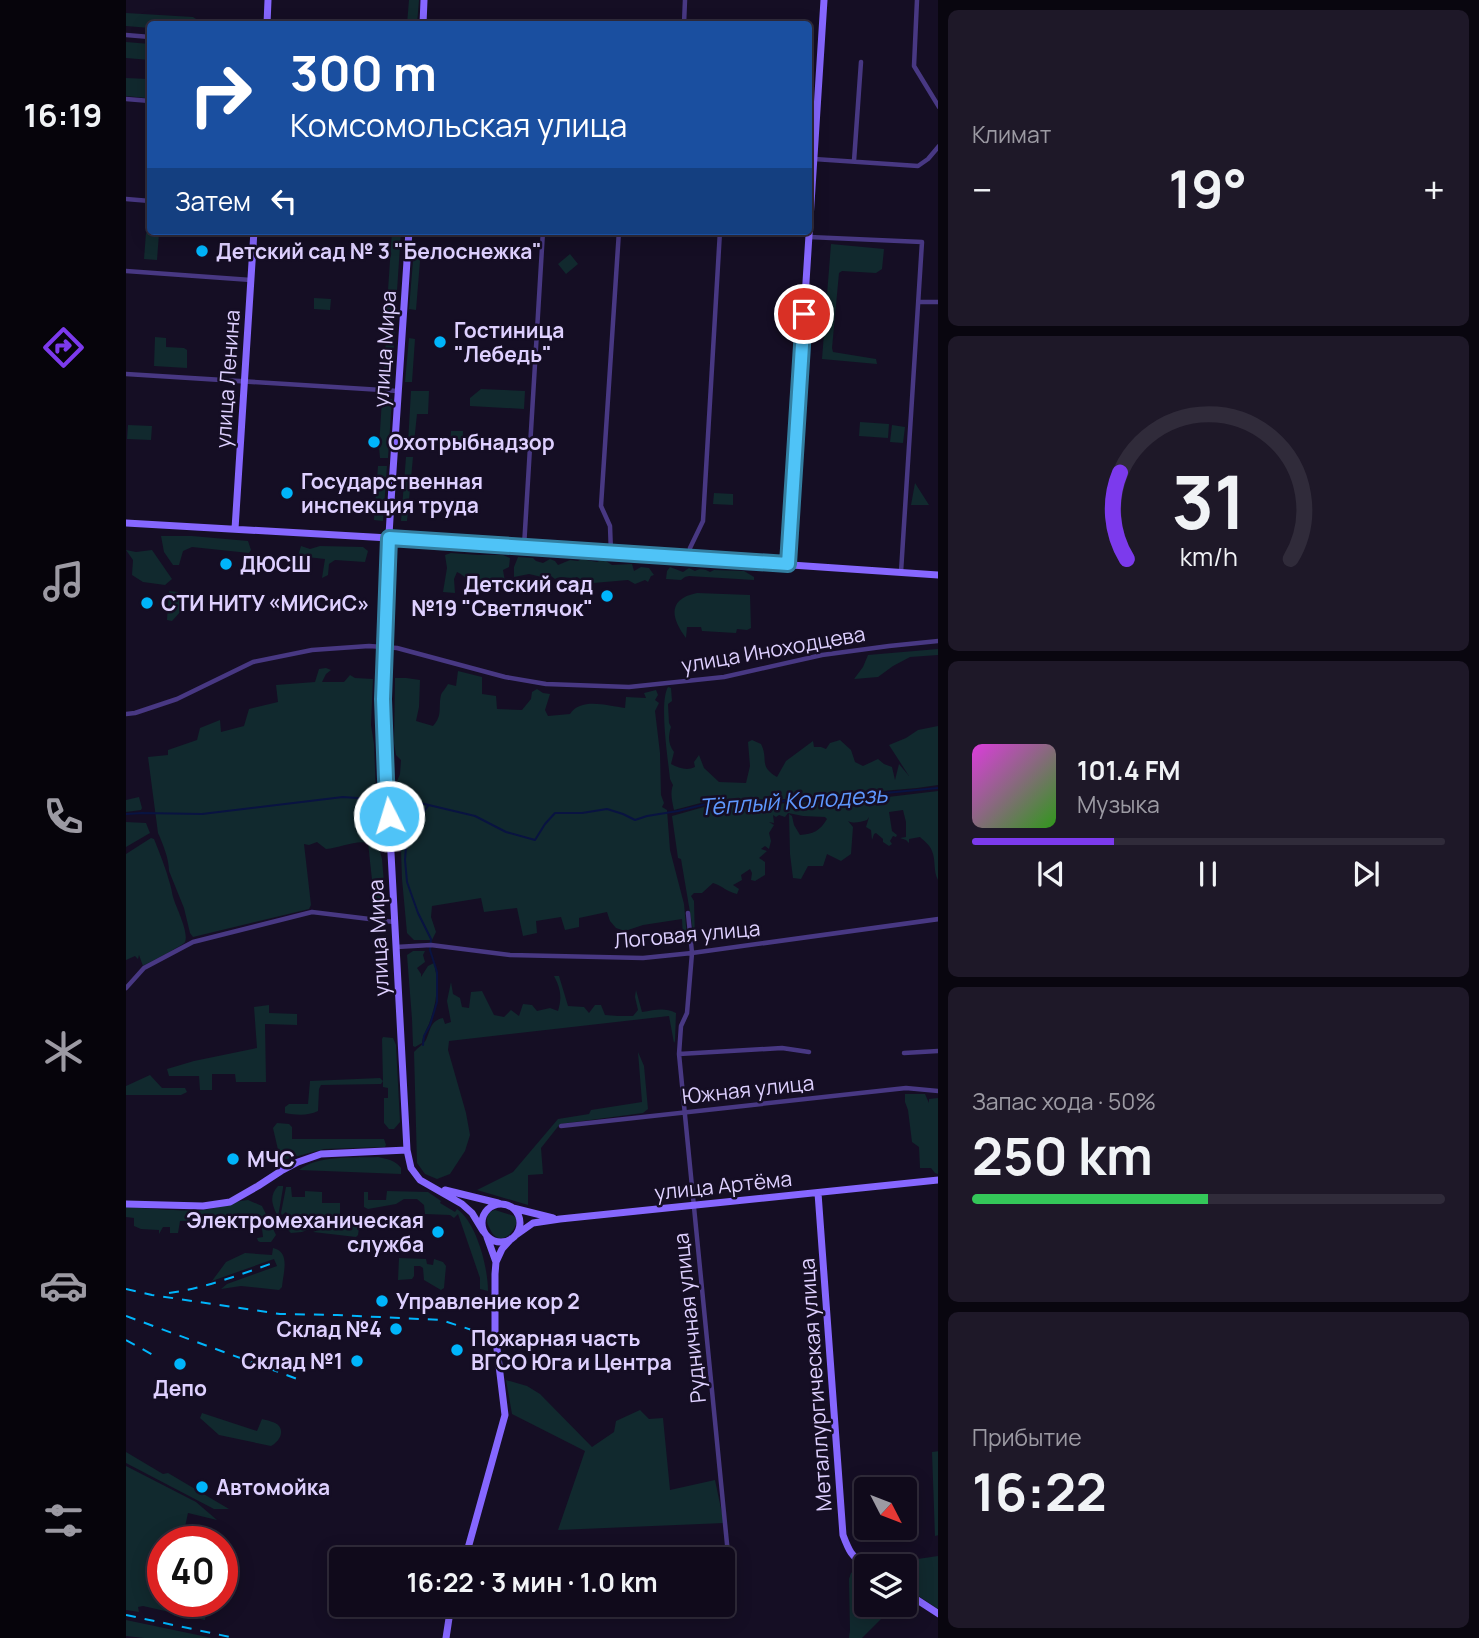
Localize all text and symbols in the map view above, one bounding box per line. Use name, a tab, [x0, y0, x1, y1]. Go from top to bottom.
text: 300 m	[290, 39, 437, 106]
icon: right	[175, 49, 266, 140]
text: 16:19	[24, 93, 102, 137]
text: Комсомольская улица	[290, 103, 627, 147]
text: Климат	[972, 118, 1051, 150]
text: 19°	[1169, 153, 1247, 224]
text: −	[972, 163, 993, 215]
text: +	[1423, 163, 1445, 215]
icon: left	[265, 182, 303, 220]
text: Затем	[175, 183, 251, 219]
place label: Детский сад № 3 "Белоснежка"	[216, 237, 542, 265]
marker: Детский сад № 3 "Белоснежка"	[194, 243, 210, 259]
pin	[774, 284, 834, 344]
street label: улица Мира	[366, 290, 402, 408]
icon: arrive	[785, 295, 823, 333]
street label: улица Ленина	[208, 309, 246, 449]
place label: Гостиница "Лебедь"	[454, 316, 564, 368]
icon: directions	[39, 323, 88, 372]
marker: Гостиница "Лебедь"	[432, 334, 448, 350]
place label: Охотрыбнадзор	[388, 428, 555, 456]
marker: Охотрыбнадзор	[366, 434, 382, 450]
text: 31	[1171, 452, 1246, 552]
place label: Государственная инспекция труда	[301, 467, 483, 519]
marker: Государственная инспекция труда	[279, 485, 295, 501]
text: km/h	[1179, 539, 1238, 574]
place label: ДЮСШ	[240, 550, 311, 578]
marker: ДЮСШ	[218, 556, 234, 572]
icon: music	[39, 557, 88, 606]
place label: Детский сад №19 "Светлячок"	[411, 570, 593, 622]
marker: Детский сад №19 "Светлячок"	[599, 588, 615, 604]
place label: СТИ НИТУ «МИСиС»	[161, 589, 370, 617]
marker: СТИ НИТУ «МИСиС»	[139, 595, 155, 611]
street label: улица Иноходцева	[679, 619, 867, 679]
text: 101.4 FM	[1077, 752, 1181, 788]
water label: Тёплый Колодезь	[698, 777, 889, 823]
position arrow	[352, 779, 426, 853]
text: Музыка	[1077, 788, 1160, 820]
icon: phone	[39, 792, 88, 841]
icon: previous	[1032, 855, 1070, 893]
icon: pause	[1189, 855, 1227, 893]
icon: next	[1347, 855, 1385, 893]
street label: улица Мира	[361, 879, 395, 997]
street label: Логовая улица	[612, 914, 762, 954]
icon: climate	[39, 1027, 88, 1076]
street label: Южная улица	[681, 1068, 815, 1110]
text: Запас хода · 50%	[972, 1085, 1156, 1117]
text: 250 km	[972, 1120, 1153, 1191]
place label: МЧС	[247, 1145, 295, 1173]
marker: МЧС	[225, 1151, 241, 1167]
street label: улица Артёма	[653, 1164, 793, 1206]
place label: Электромеханическая служба	[186, 1206, 424, 1258]
marker: Электромеханическая служба	[430, 1224, 446, 1240]
street label: Рудничная улица	[666, 1232, 712, 1404]
street label: Металлургическая улица	[792, 1258, 838, 1512]
icon: car	[39, 1261, 88, 1310]
place label: Управление кор 2	[396, 1287, 580, 1315]
marker: Управление кор 2	[374, 1293, 390, 1309]
place label: Склад №4	[277, 1315, 382, 1343]
marker: Склад №4	[388, 1321, 404, 1337]
place label: Пожарная часть ВГСО Юга и Центра	[471, 1324, 672, 1376]
marker: Пожарная часть ВГСО Юга и Центра	[449, 1342, 465, 1358]
place label: Склад №1	[241, 1347, 343, 1375]
marker: Склад №1	[349, 1353, 365, 1369]
marker: Депо	[172, 1356, 188, 1372]
place label: Депо	[153, 1374, 207, 1402]
text: Прибытие	[972, 1421, 1082, 1453]
text: 16:22	[972, 1456, 1107, 1527]
place label: Автомойка	[216, 1473, 330, 1501]
north arrow	[854, 1477, 917, 1540]
map controls	[854, 1477, 917, 1617]
marker: Автомойка	[194, 1479, 210, 1495]
icon: filters	[39, 1496, 88, 1545]
speed limit sign: 40	[147, 1526, 238, 1617]
button: layers	[854, 1554, 917, 1617]
text: 16:22 · 3 мин · 1.0 km	[406, 1564, 658, 1600]

